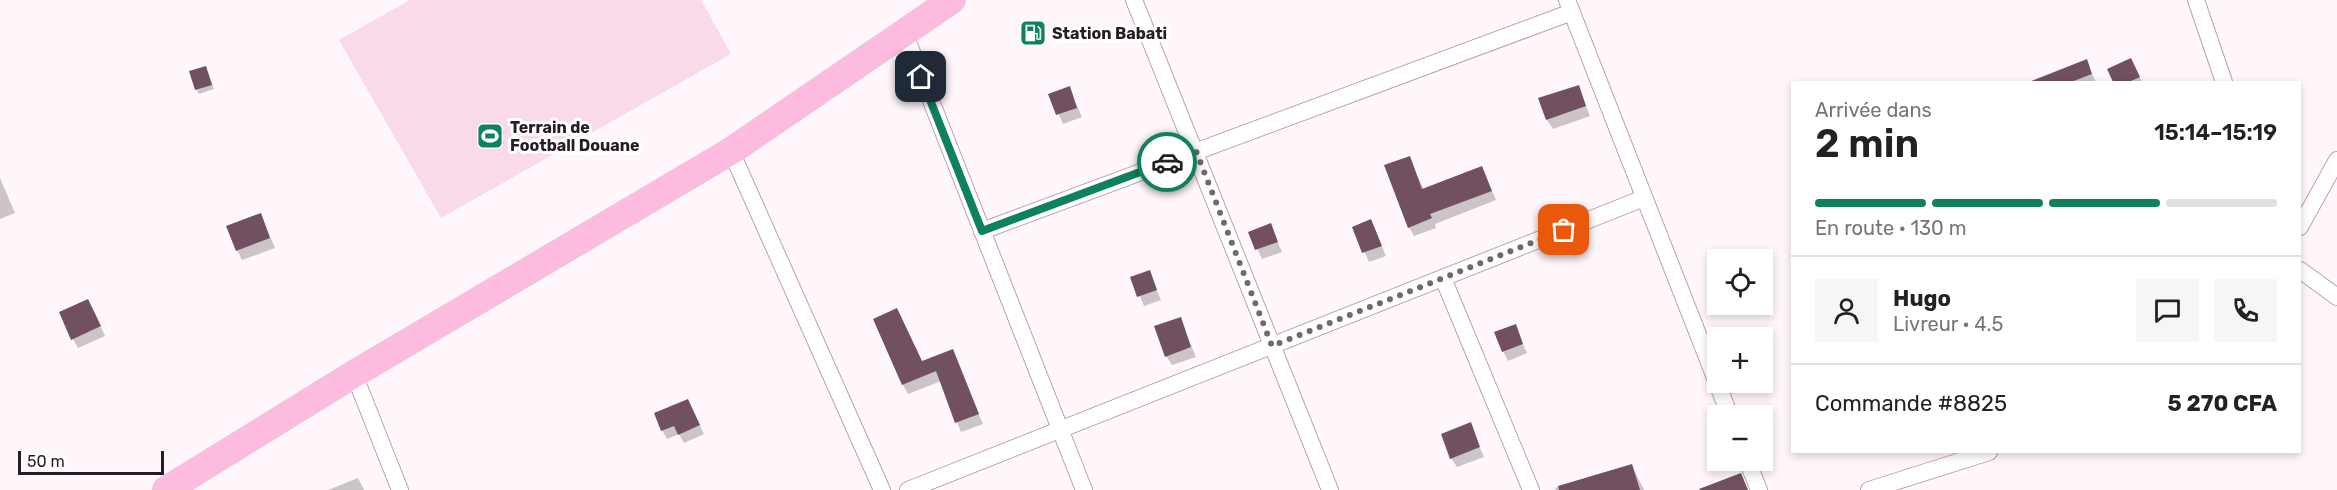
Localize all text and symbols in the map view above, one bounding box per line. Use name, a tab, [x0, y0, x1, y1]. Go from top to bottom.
fuel station icon: Station Babati	[1018, 18, 1048, 48]
place label: Station Babati	[1052, 24, 1167, 43]
pin	[895, 51, 946, 102]
icon: home	[904, 60, 937, 93]
text: Arrivée dans	[1815, 98, 1932, 122]
place label: Terrain de Football Douane	[510, 118, 640, 155]
text: 15:14–15:19	[2154, 119, 2277, 146]
sports icon: Terrain de Football Douane	[475, 121, 505, 151]
text: 2 min	[1815, 121, 1919, 167]
courier	[1137, 132, 1197, 192]
icon: car	[1151, 146, 1184, 179]
pin	[1538, 204, 1589, 255]
icon: bag	[1547, 213, 1580, 246]
text: En route · 130 m	[1815, 216, 1966, 240]
map controls	[1707, 249, 1773, 471]
button: locate	[1707, 249, 1773, 315]
button: person	[1815, 279, 1878, 342]
button: chat	[2136, 279, 2199, 342]
button: phone	[2214, 279, 2277, 342]
text: Hugo	[1893, 285, 1951, 312]
text: Livreur · 4.5	[1893, 312, 2003, 336]
button: +	[1707, 327, 1773, 393]
text: Commande #8825	[1815, 390, 2007, 417]
text: 5 270 CFA	[2168, 390, 2277, 417]
button: −	[1707, 405, 1773, 471]
scale bar	[18, 448, 164, 476]
text: 50 m	[27, 452, 65, 471]

